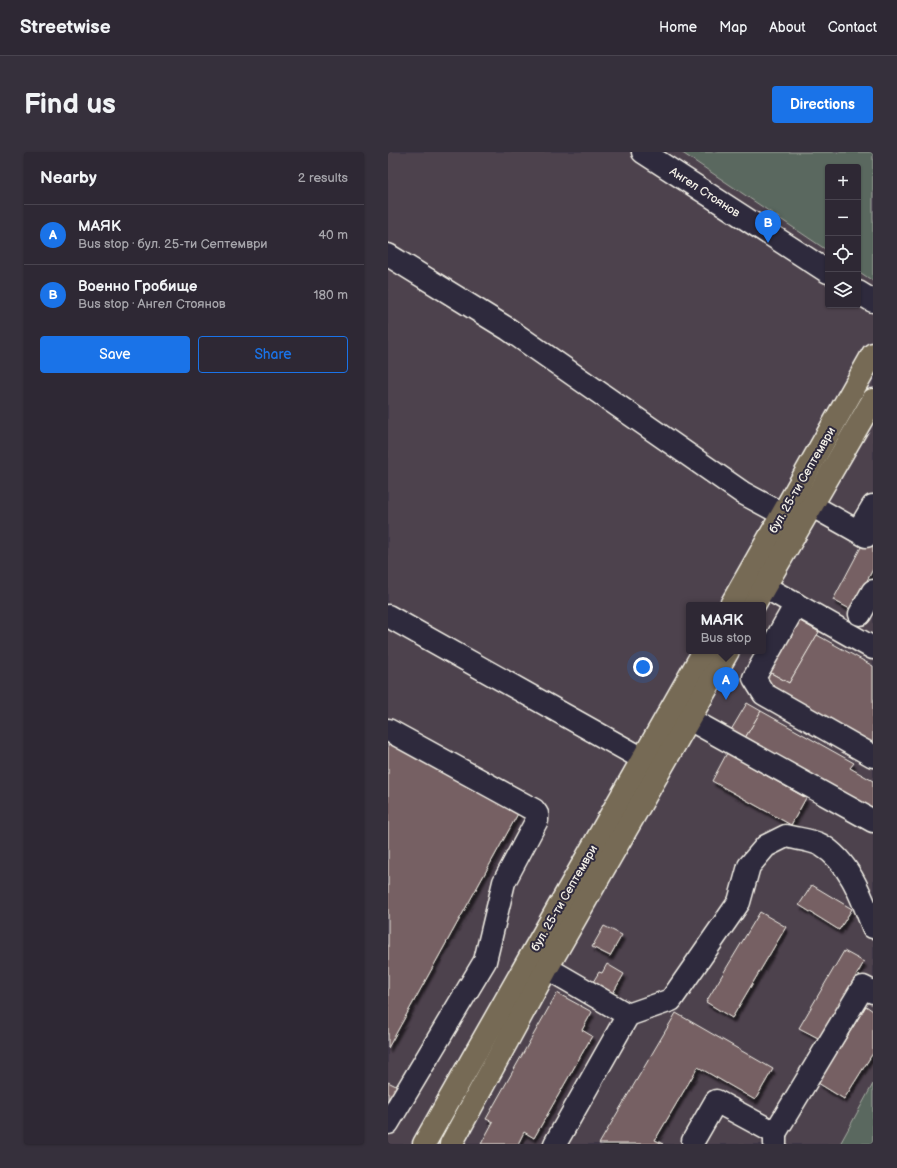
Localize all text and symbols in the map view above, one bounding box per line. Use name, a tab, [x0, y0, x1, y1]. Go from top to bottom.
text: Streetwise	[20, 16, 111, 39]
text: Home	[659, 19, 697, 36]
text: Map	[719, 19, 747, 36]
text: About	[769, 19, 806, 36]
text: Contact	[828, 19, 877, 36]
button: Directions	[772, 86, 873, 123]
text: Find us	[24, 88, 116, 121]
street label: Ангел Стоянов	[666, 163, 743, 221]
map controls	[825, 164, 861, 308]
button: +	[825, 164, 861, 200]
text: Nearby	[40, 168, 97, 188]
text: 2 results	[298, 170, 348, 186]
button: −	[825, 200, 861, 236]
pin: B	[755, 210, 781, 243]
text: МАЯК	[78, 217, 121, 236]
text: A	[49, 227, 57, 243]
text: 40 m	[318, 227, 348, 243]
text: Bus stop · бул. 25-ти Септември	[78, 236, 268, 252]
button: locate	[825, 236, 861, 272]
button: layers	[825, 272, 861, 308]
text: Военно Гробище	[78, 277, 197, 296]
text: B	[48, 287, 58, 303]
text: 180 m	[313, 287, 348, 303]
text: Bus stop · Ангел Стоянов	[78, 296, 226, 312]
button: Save	[40, 336, 190, 373]
button: Share	[198, 336, 348, 373]
street label: бул. 25-ти Септември	[766, 425, 839, 536]
popup	[686, 602, 766, 654]
text: МАЯК	[700, 611, 743, 630]
text: Bus stop	[700, 630, 752, 646]
your location	[633, 657, 653, 677]
pin: A	[713, 667, 739, 700]
street label: бул. 25-ти Септември	[528, 843, 601, 954]

